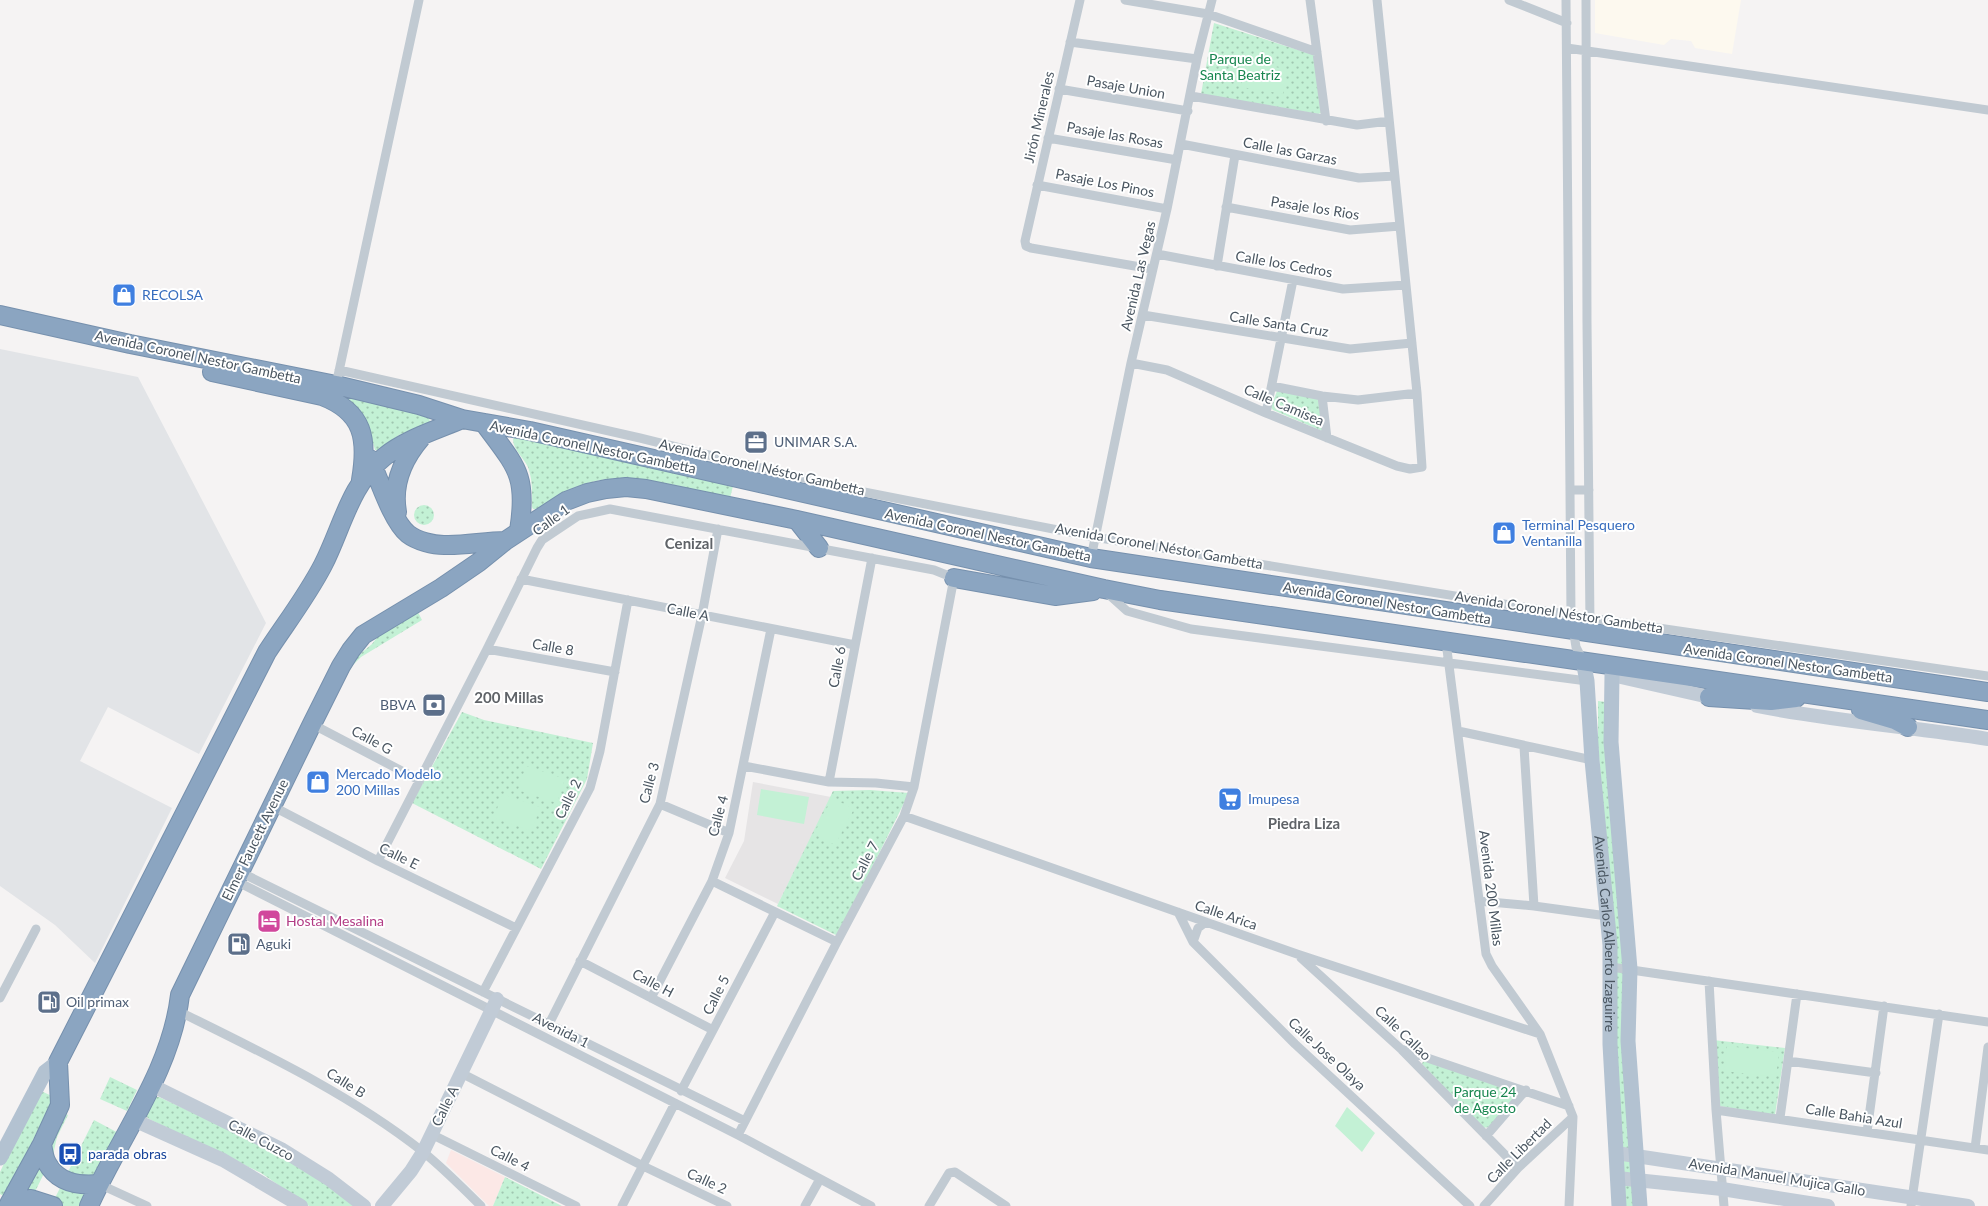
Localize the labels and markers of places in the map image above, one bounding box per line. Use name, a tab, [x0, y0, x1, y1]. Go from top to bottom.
shop icon: RECOLSA	[111, 282, 137, 308]
place label: RECOLSA	[142, 286, 204, 303]
office icon: UNIMAR S.A.	[743, 429, 769, 455]
place label: UNIMAR S.A.	[774, 433, 857, 450]
place label: Terminal Pesquero Ventanilla	[1522, 516, 1635, 549]
shop icon: Terminal Pesquero Ventanilla	[1491, 520, 1517, 546]
bank icon: BBVA	[421, 692, 447, 718]
place label: BBVA	[380, 696, 417, 713]
place label: Mercado Modelo 200 Millas	[336, 765, 441, 798]
shop icon: Mercado Modelo 200 Millas	[305, 769, 331, 795]
supermarket icon: Imupesa	[1217, 786, 1243, 812]
place label: Imupesa	[1248, 790, 1299, 807]
hotel icon: Hostal Mesalina	[256, 908, 282, 934]
place label: Hostal Mesalina	[286, 912, 384, 929]
fuel station icon: Aguki	[226, 931, 252, 957]
place label: Aguki	[256, 935, 291, 952]
fuel station icon: Oil primax	[36, 989, 62, 1015]
place label: Oil primax	[66, 993, 129, 1010]
bus stop icon: parada obras	[57, 1141, 83, 1167]
place label: parada obras	[88, 1145, 167, 1162]

